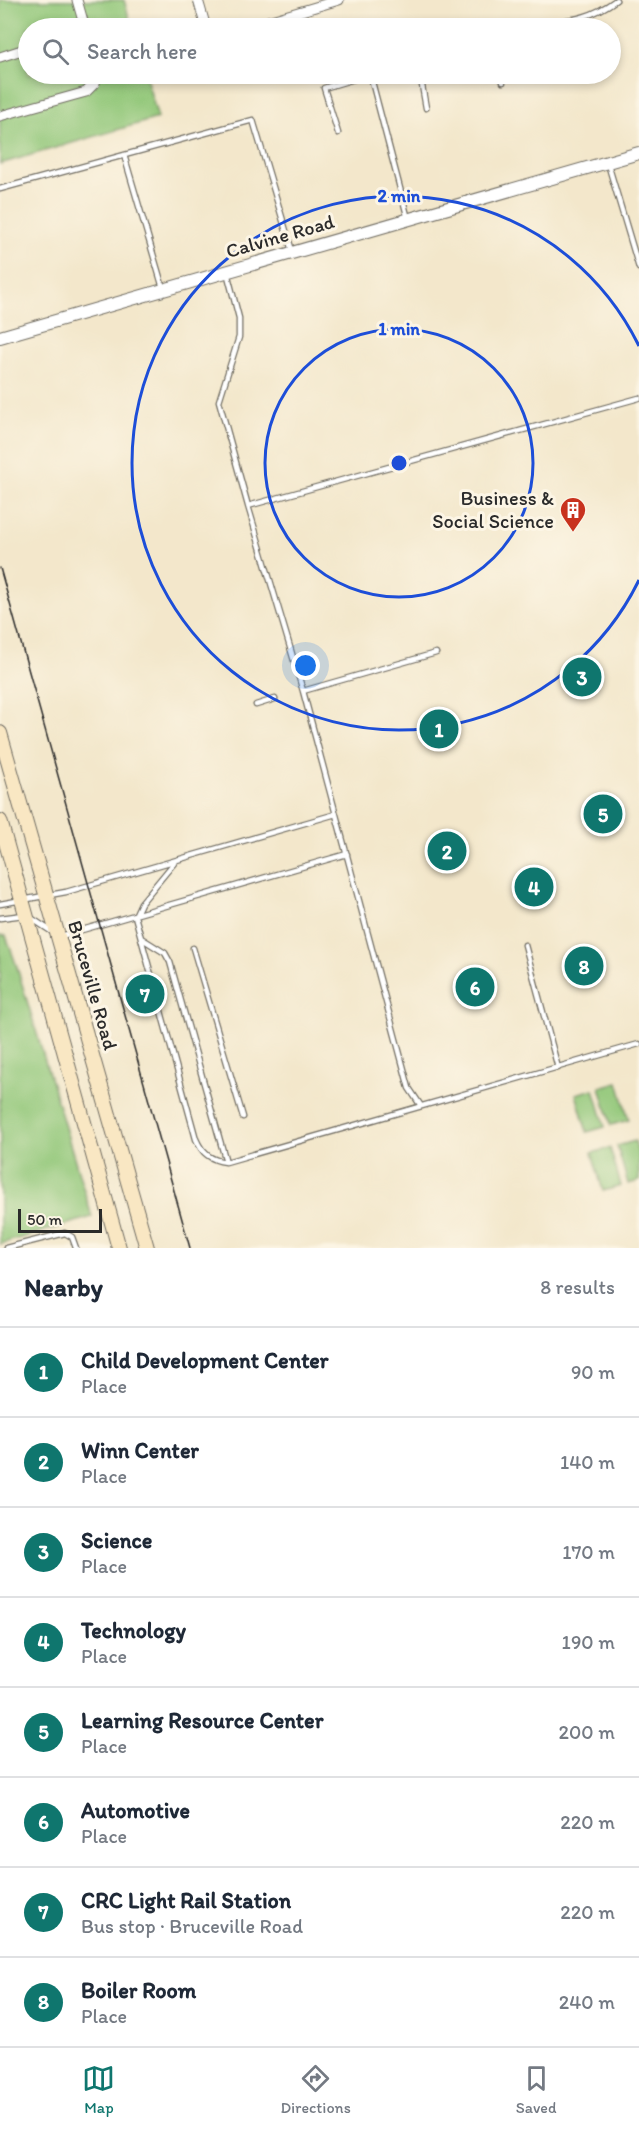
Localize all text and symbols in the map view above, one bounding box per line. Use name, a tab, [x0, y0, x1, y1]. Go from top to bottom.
search box	[18, 18, 621, 84]
icon: search	[39, 35, 72, 68]
text: Search here	[87, 38, 197, 65]
text: 2 min	[378, 185, 421, 207]
street label: Calvine Road	[223, 209, 337, 263]
text: 1 min	[378, 318, 420, 340]
centre of rings	[389, 453, 409, 473]
place label: Business & Social Science	[432, 486, 554, 533]
building icon: Business & Social Science	[558, 495, 588, 533]
your location	[291, 651, 320, 680]
pin: 3	[562, 654, 602, 700]
pin: 1	[420, 706, 458, 752]
pin: 5	[584, 792, 622, 836]
pin: 2	[428, 828, 466, 874]
pin: 4	[514, 864, 554, 910]
street label: Bruceville Road	[63, 917, 123, 1053]
pin: 8	[564, 944, 604, 988]
pin: 6	[456, 964, 494, 1010]
pin: 7	[126, 972, 164, 1016]
scale bar	[18, 1206, 102, 1234]
text: 50 m	[27, 1210, 62, 1229]
text: Nearby	[24, 1271, 103, 1303]
text: 8 results	[540, 1275, 615, 1299]
text: Child Development Center	[81, 1347, 329, 1374]
text: 1	[39, 1360, 48, 1384]
text: 90 m	[571, 1360, 615, 1384]
text: Place	[81, 1374, 127, 1398]
text: Winn Center	[81, 1437, 199, 1464]
text: 2	[38, 1450, 49, 1474]
text: 140 m	[560, 1450, 615, 1474]
text: Place	[81, 1464, 127, 1488]
text: Science	[81, 1527, 152, 1554]
text: 3	[38, 1540, 49, 1564]
text: 170 m	[562, 1540, 615, 1564]
text: Place	[81, 1554, 127, 1578]
text: Technology	[81, 1617, 186, 1644]
text: 4	[37, 1630, 50, 1654]
text: 190 m	[562, 1630, 615, 1654]
text: Place	[81, 1644, 127, 1668]
text: Learning Resource Center	[81, 1707, 323, 1734]
text: 5	[38, 1720, 49, 1744]
text: 200 m	[559, 1720, 615, 1744]
text: Place	[81, 1734, 127, 1758]
text: Automotive	[81, 1797, 190, 1824]
text: 6	[38, 1810, 49, 1834]
text: 220 m	[560, 1810, 615, 1834]
text: Place	[81, 1824, 127, 1848]
text: CRC Light Rail Station	[81, 1887, 291, 1914]
text: 7	[39, 1900, 48, 1924]
text: 220 m	[560, 1900, 615, 1924]
text: Bus stop · Bruceville Road	[81, 1914, 303, 1938]
text: Boiler Room	[81, 1977, 196, 2004]
text: 8	[38, 1990, 49, 2014]
text: 240 m	[559, 1990, 615, 2014]
text: Place	[81, 2004, 127, 2028]
tab: Map	[82, 2062, 115, 2117]
tab: Directions	[280, 2062, 351, 2117]
tab: Saved	[516, 2062, 557, 2117]

